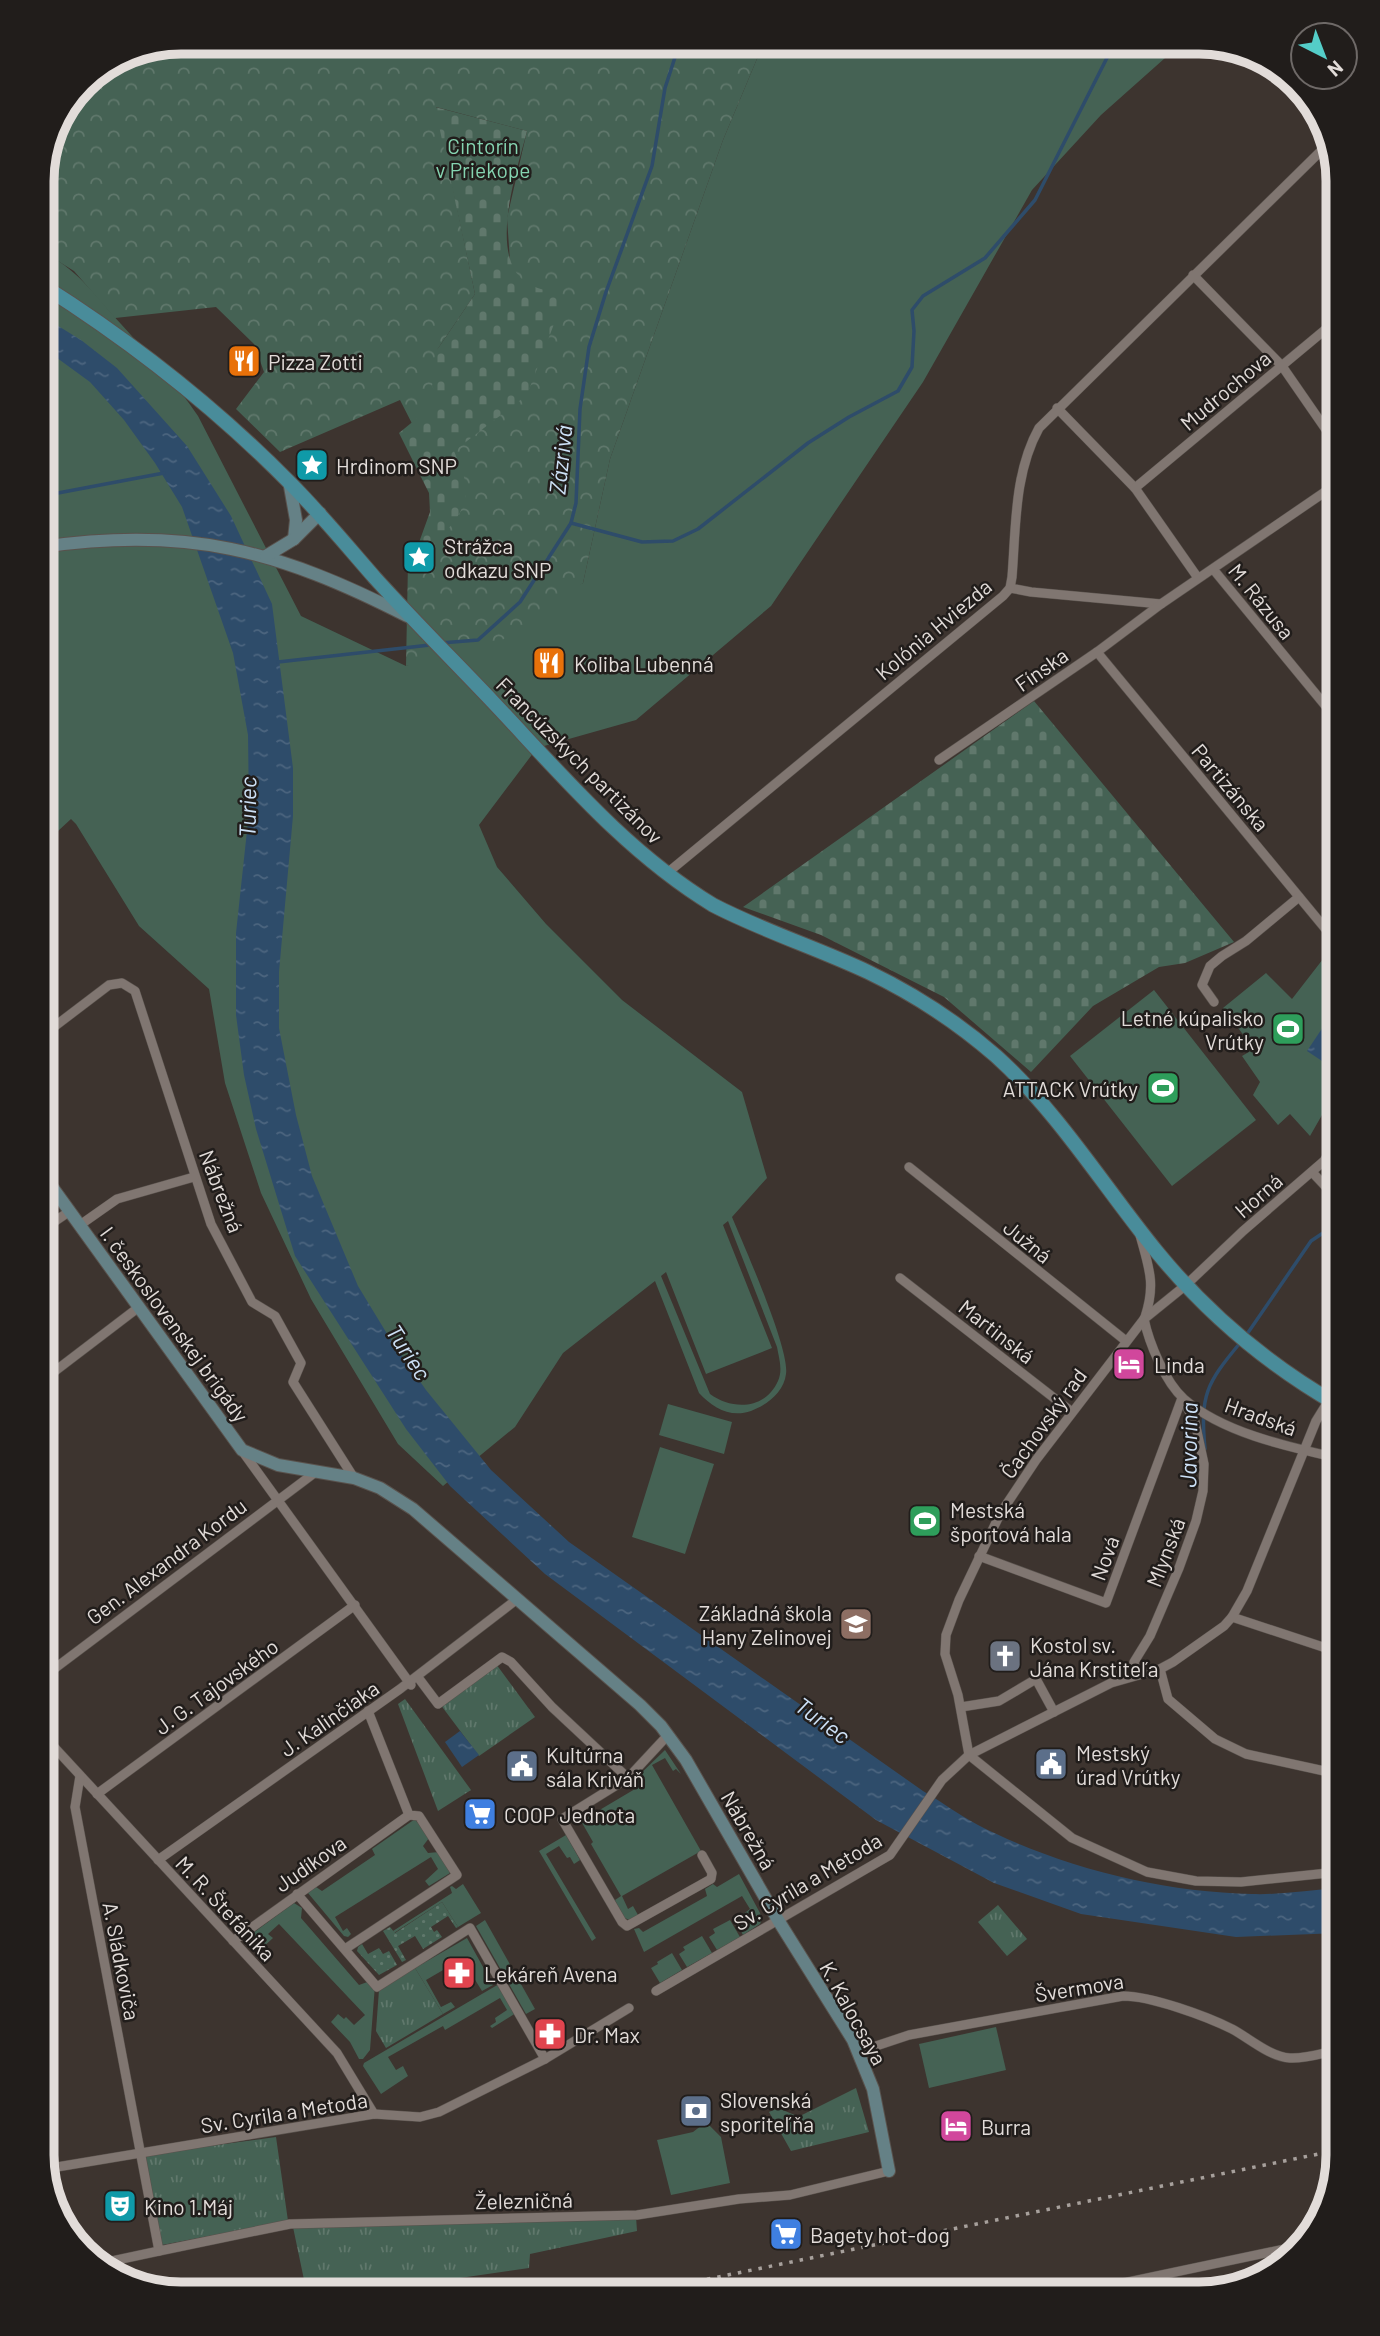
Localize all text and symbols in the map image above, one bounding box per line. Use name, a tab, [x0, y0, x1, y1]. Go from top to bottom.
north arrow	[1289, 21, 1359, 91]
text: N	[1323, 56, 1348, 82]
park label: Cintorín v Priekope	[435, 133, 531, 182]
restaurant icon: Pizza Zotti	[225, 342, 263, 380]
street label: Mudrochova	[1175, 345, 1275, 435]
place label: Pizza Zotti	[268, 349, 363, 374]
water label: Zázrivá	[542, 424, 578, 496]
place icon: Hrdinom SNP	[293, 446, 331, 484]
place label: Hrdinom SNP	[336, 453, 457, 478]
place label: Strážca odkazu SNP	[444, 533, 551, 582]
place icon: Strážca odkazu SNP	[400, 538, 438, 576]
street label: M. Rázusa	[1224, 558, 1300, 644]
street label: Kolónia Hviezda	[870, 573, 996, 685]
street label: Fínska	[1010, 642, 1072, 696]
restaurant icon: Koliba Lubenná	[530, 644, 568, 682]
place label: Koliba Lubenná	[574, 651, 714, 676]
street label: Francúzskych partizánov	[492, 672, 668, 848]
street label: Partizánska	[1187, 738, 1275, 836]
water label: Turiec	[232, 776, 262, 838]
place label: Letné kúpalisko Vrútky	[1121, 1005, 1264, 1054]
sports icon: Letné kúpalisko Vrútky	[1269, 1010, 1307, 1048]
sports icon: ATTACK Vrútky	[1144, 1069, 1182, 1107]
place label: ATTACK Vrútky	[1003, 1076, 1138, 1101]
street label: Nábrežná	[195, 1146, 249, 1236]
street label: Horná	[1229, 1168, 1287, 1222]
street label: Južná	[999, 1214, 1057, 1268]
street label: I. československej brigády	[96, 1221, 254, 1427]
street label: Martinská	[954, 1294, 1040, 1368]
water label: Turiec	[381, 1319, 438, 1386]
hotel icon: Linda	[1110, 1345, 1148, 1383]
place label: Linda	[1154, 1352, 1205, 1377]
street label: Čachovský rad	[995, 1363, 1091, 1483]
street label: Hradská	[1222, 1391, 1300, 1441]
water label: Javorina	[1173, 1402, 1203, 1488]
street label: Gen. Alexandra Kordu	[81, 1493, 251, 1629]
place label: Mestská športová hala	[950, 1497, 1072, 1546]
sports icon: Mestská športová hala	[906, 1502, 944, 1540]
street label: Mlynská	[1140, 1514, 1190, 1590]
street label: Nová	[1084, 1532, 1124, 1584]
place label: Základná škola Hany Zelinovej	[699, 1600, 832, 1649]
school or university icon: Základná škola Hany Zelinovej	[837, 1605, 875, 1643]
place label: Kostol sv. Jána Krstiteľa	[1030, 1632, 1158, 1681]
street label: J. G. Tajovského	[149, 1633, 283, 1739]
church icon: Kostol sv. Jána Krstiteľa	[986, 1637, 1024, 1675]
street label: J. Kalinčiaka	[275, 1675, 383, 1761]
water label: Turiec	[790, 1691, 856, 1749]
place label: Mestský úrad Vrútky	[1076, 1740, 1181, 1789]
place label: Kultúrna sála Kriváň	[546, 1742, 644, 1791]
public building icon: Mestský úrad Vrútky	[1032, 1745, 1070, 1783]
public building icon: Kultúrna sála Kriváň	[503, 1747, 541, 1785]
street label: Nábrežná	[717, 1786, 781, 1874]
supermarket icon: COOP Jednota	[461, 1795, 499, 1833]
place label: COOP Jednota	[504, 1802, 635, 1827]
street label: Sv. Cyrila a Metoda	[728, 1827, 886, 1935]
street label: Judíkova	[270, 1830, 350, 1896]
street label: M. R. Štefánika	[171, 1850, 281, 1966]
street label: A. Sládkoviča	[98, 1900, 146, 2022]
pharmacy icon: Lekáreň Avena	[440, 1954, 478, 1992]
street label: K. Kalocsaya	[815, 1957, 893, 2069]
place label: Lekáreň Avena	[484, 1961, 617, 1986]
street label: Švermova	[1033, 1968, 1125, 2006]
pharmacy icon: Dr. Max	[531, 2015, 569, 2053]
place label: Dr. Max	[574, 2022, 640, 2047]
street label: Sv. Cyrila a Metoda	[199, 2086, 369, 2138]
place label: Slovenská sporiteľňa	[720, 2087, 814, 2136]
bank icon: Slovenská sporiteľňa	[677, 2092, 715, 2130]
hotel icon: Burra	[937, 2107, 975, 2145]
place label: Burra	[981, 2114, 1031, 2139]
theatre icon: Kino 1.Máj	[101, 2187, 139, 2225]
street label: Železničná	[475, 2187, 573, 2213]
place label: Kino 1.Máj	[144, 2194, 233, 2219]
supermarket icon: Bagety hot-dog	[767, 2215, 805, 2253]
place label: Bagety hot-dog	[810, 2222, 950, 2247]

